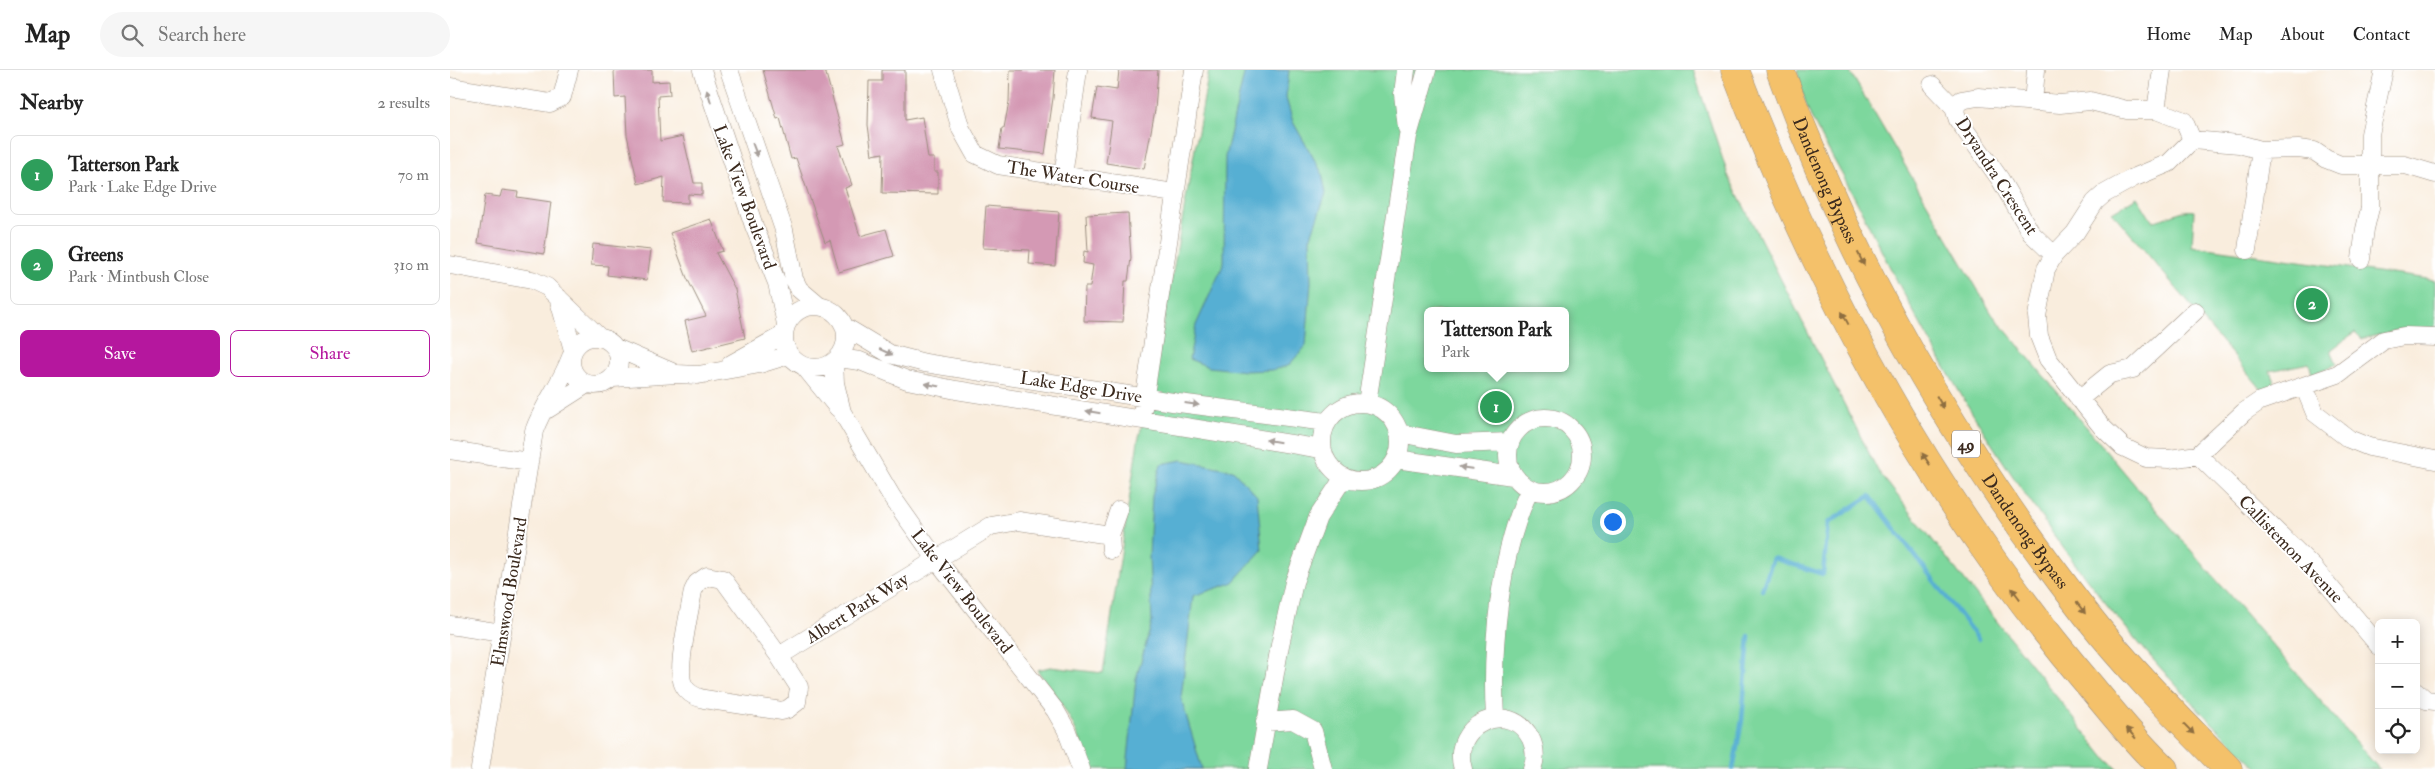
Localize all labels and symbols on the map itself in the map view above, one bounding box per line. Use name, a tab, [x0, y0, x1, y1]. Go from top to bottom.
one-way arrow	[705, 88, 713, 103]
street label: Dryandra Crescent	[1950, 113, 2043, 240]
street label: Dandenong Bypass	[1787, 114, 1863, 247]
street label: Lake View Boulevard	[708, 122, 781, 273]
one-way arrow	[752, 142, 759, 157]
street label: The Water Course	[1005, 156, 1141, 199]
one-way arrow	[1858, 252, 1866, 266]
pin: 2	[2296, 285, 2328, 323]
one-way arrow	[1841, 311, 1849, 326]
one-way arrow	[879, 348, 893, 356]
street label: Lake Edge Drive	[1018, 366, 1144, 409]
one-way arrow	[924, 381, 940, 389]
pin: 1	[1480, 388, 1512, 426]
one-way arrow	[1935, 395, 1944, 408]
one-way arrow	[1185, 401, 1201, 409]
one-way arrow	[1084, 408, 1100, 416]
road number: 49	[1952, 430, 1980, 458]
one-way arrow	[1265, 437, 1281, 445]
one-way arrow	[1921, 453, 1931, 466]
one-way arrow	[1457, 464, 1473, 472]
street label: Dandenong Bypass	[1976, 469, 2074, 594]
street label: Callistemon Avenue	[2233, 490, 2348, 609]
your location	[1600, 509, 1626, 535]
street label: Elmswood Boulevard	[486, 516, 533, 668]
street label: Lake View Boulevard	[906, 524, 1018, 658]
street label: Albert Park Way	[801, 567, 914, 650]
one-way arrow	[2011, 588, 2022, 601]
one-way arrow	[2076, 601, 2086, 615]
one-way arrow	[2183, 723, 2195, 735]
one-way arrow	[2125, 727, 2136, 740]

